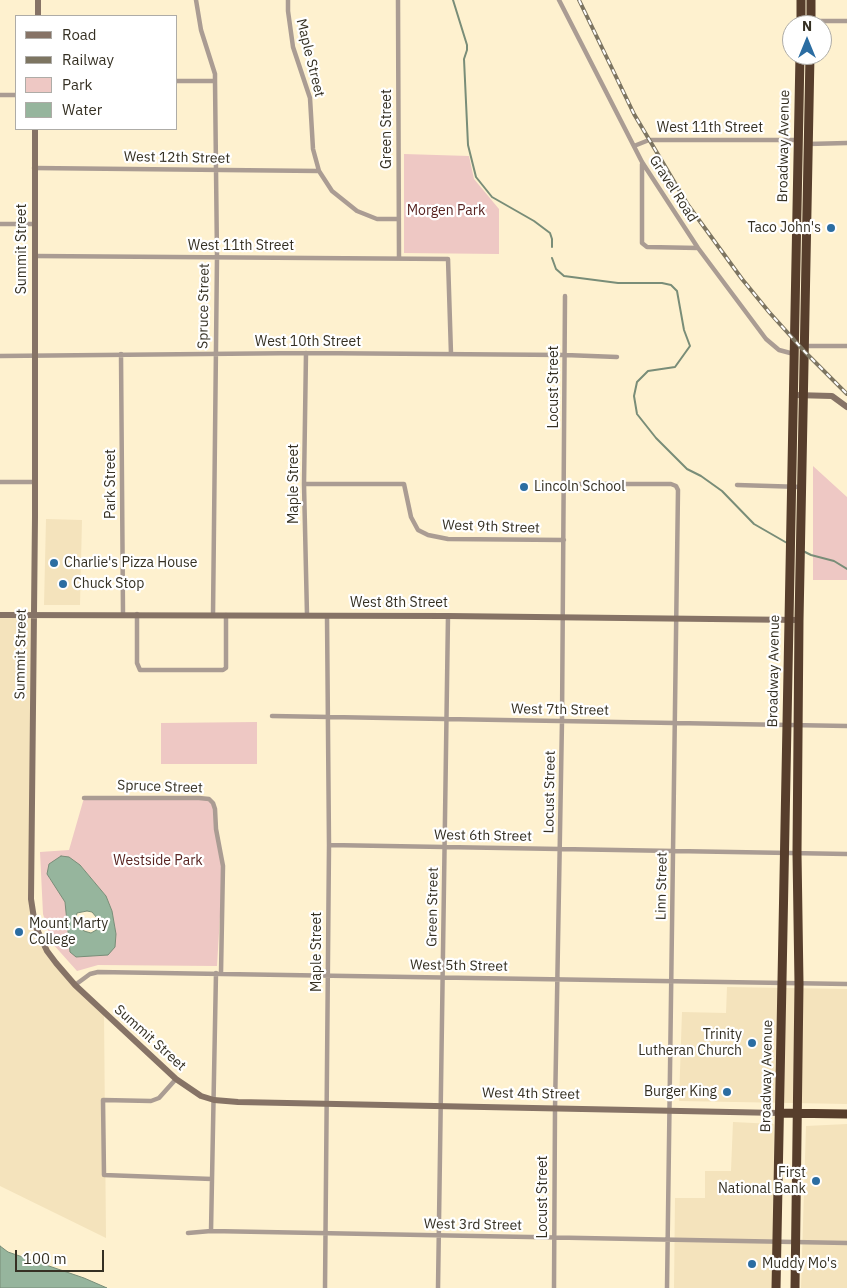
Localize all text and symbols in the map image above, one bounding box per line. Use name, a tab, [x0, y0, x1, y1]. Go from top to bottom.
legend	[15, 15, 178, 130]
north arrow	[782, 15, 832, 65]
street label: Maple Street	[292, 17, 328, 99]
text: N	[802, 17, 812, 35]
text: Road	[62, 25, 97, 44]
text: Railway	[62, 50, 114, 69]
text: Park	[62, 75, 92, 94]
street label: Green Street	[379, 89, 395, 169]
street label: Broadway Avenue	[775, 90, 793, 202]
text: Water	[62, 100, 102, 119]
street label: West 11th Street	[657, 120, 763, 136]
street label: West 12th Street	[124, 149, 230, 167]
street label: Gravel Road	[645, 153, 701, 225]
park label: Morgen Park	[407, 203, 485, 219]
street label: Summit Street	[14, 204, 30, 294]
place label: Taco John's	[748, 220, 821, 236]
marker: Taco John's	[825, 222, 837, 234]
street label: West 11th Street	[188, 238, 294, 254]
street label: Spruce Street	[195, 263, 213, 349]
street label: West 10th Street	[255, 334, 361, 350]
street label: Locust Street	[546, 345, 562, 429]
street label: Maple Street	[286, 444, 302, 524]
street label: Park Street	[103, 449, 119, 519]
place label: Lincoln School	[534, 479, 625, 495]
marker: Lincoln School	[518, 481, 530, 493]
street label: West 9th Street	[442, 517, 540, 537]
place label: Charlie's Pizza House	[64, 555, 197, 571]
marker: Charlie's Pizza House	[48, 557, 60, 569]
place label: Chuck Stop	[73, 576, 144, 592]
marker: Chuck Stop	[57, 578, 69, 590]
street label: West 8th Street	[350, 595, 448, 611]
street label: Summit Street	[12, 609, 30, 699]
street label: Broadway Avenue	[765, 615, 783, 727]
street label: West 7th Street	[511, 701, 609, 719]
street label: Locust Street	[541, 750, 559, 834]
street label: Spruce Street	[117, 777, 203, 797]
street label: West 6th Street	[434, 827, 532, 845]
street label: Linn Street	[653, 852, 671, 920]
park label: Westside Park	[113, 853, 203, 869]
street label: Green Street	[424, 867, 442, 947]
street label: Maple Street	[309, 912, 325, 992]
place label: Mount Marty College	[29, 916, 108, 949]
marker: Mount Marty College	[13, 926, 25, 938]
street label: West 5th Street	[410, 957, 508, 975]
street label: Summit Street	[111, 1001, 189, 1075]
street label: Broadway Avenue	[758, 1020, 776, 1132]
place label: Trinity Lutheran Church	[638, 1027, 742, 1060]
marker: Trinity Lutheran Church	[746, 1037, 758, 1049]
place label: Burger King	[644, 1084, 717, 1100]
street label: West 4th Street	[482, 1085, 580, 1103]
marker: Burger King	[721, 1086, 733, 1098]
street label: Locust Street	[535, 1155, 551, 1239]
place label: First National Bank	[718, 1165, 806, 1198]
marker: First National Bank	[810, 1175, 822, 1187]
street label: West 3rd Street	[424, 1216, 522, 1234]
scale bar	[18, 1240, 106, 1272]
text: 100 m	[23, 1249, 67, 1268]
place label: Muddy Mo's	[762, 1256, 837, 1272]
marker: Muddy Mo's	[746, 1258, 758, 1270]

